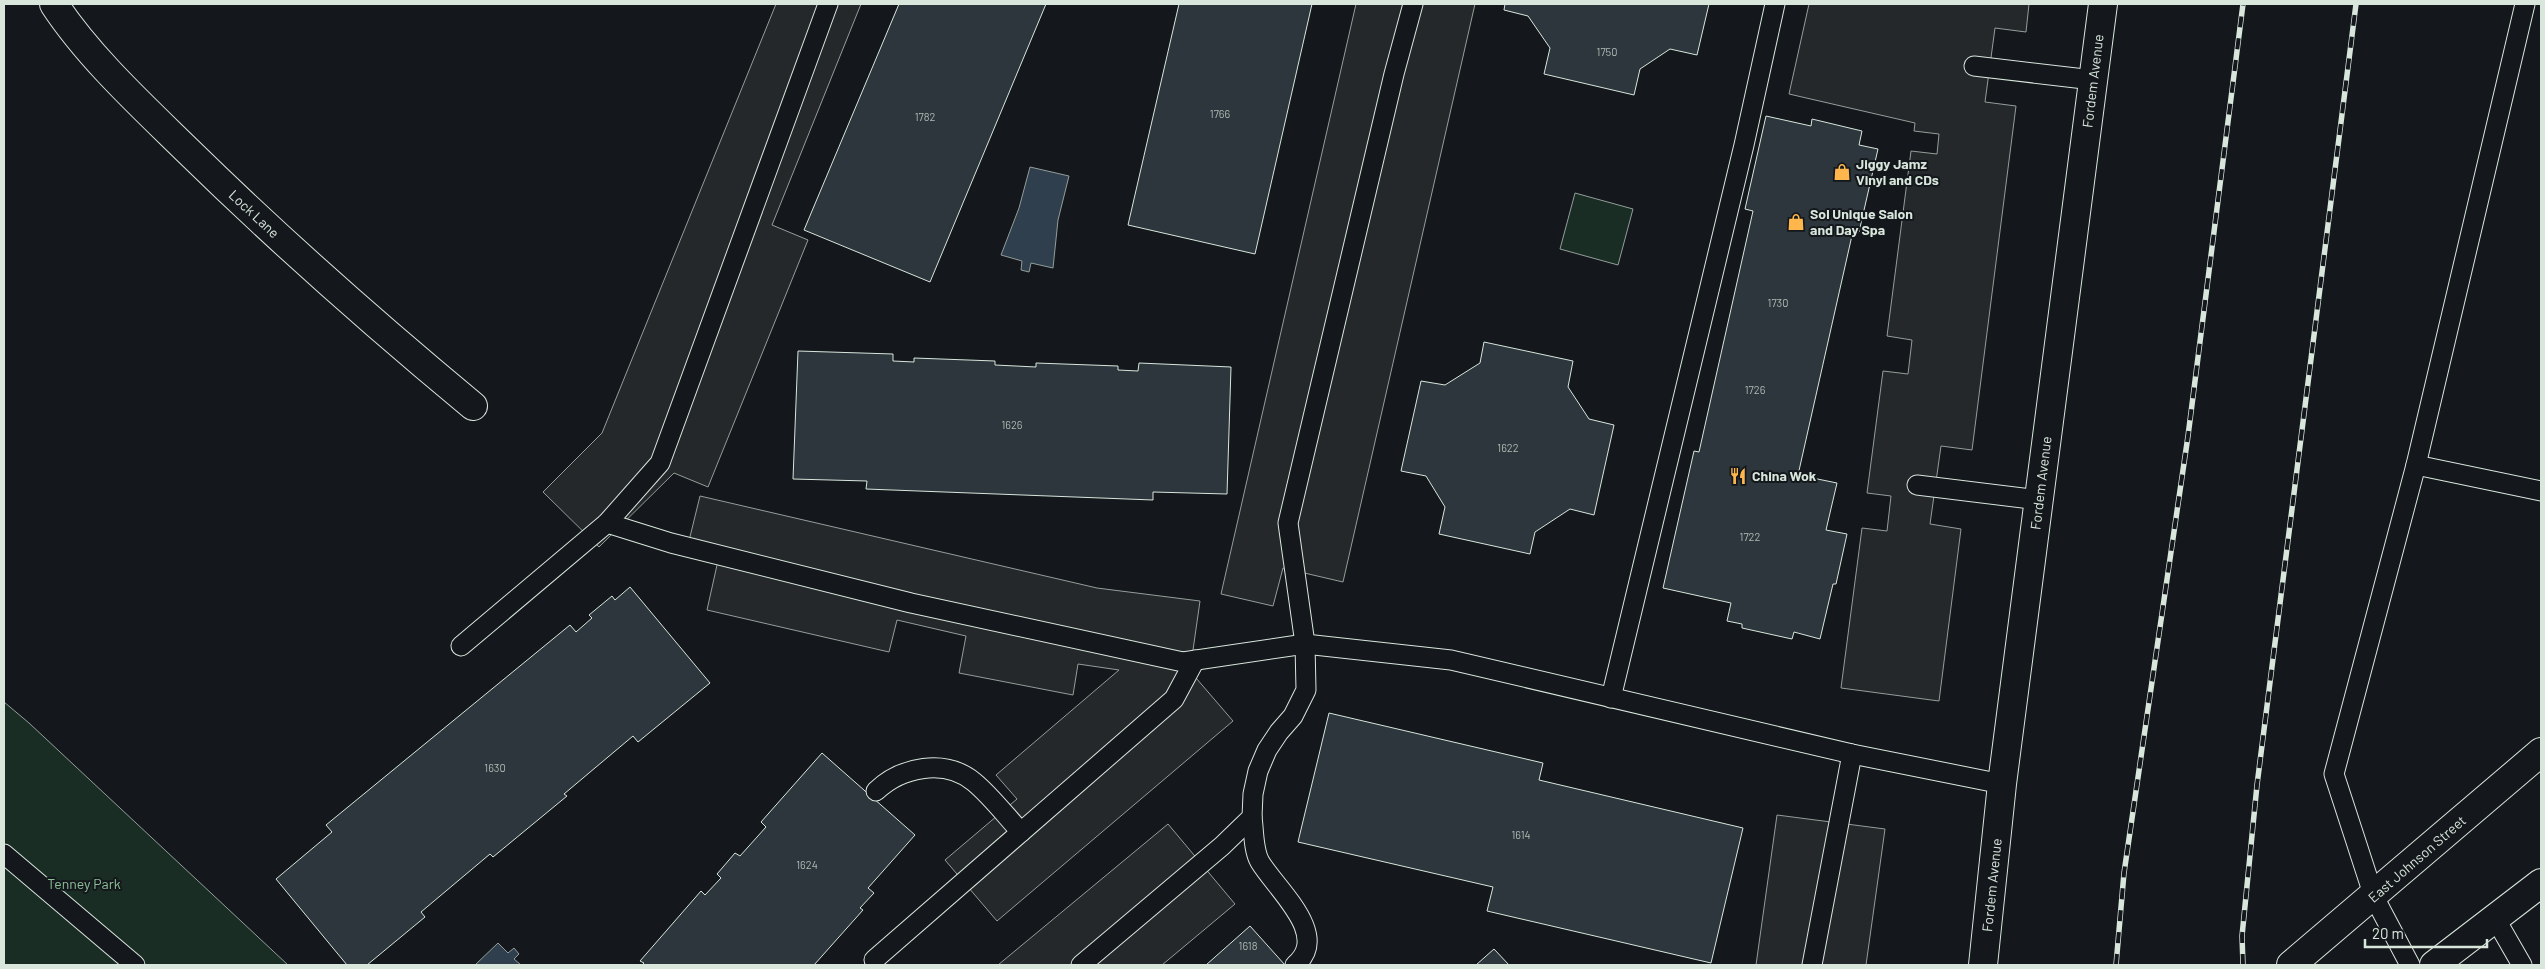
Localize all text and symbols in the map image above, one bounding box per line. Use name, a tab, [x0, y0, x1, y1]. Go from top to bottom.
street label: Fordem Avenue	[2078, 33, 2107, 129]
house number: 1750	[1597, 45, 1617, 58]
house number: 1766	[1210, 107, 1231, 120]
house number: 1782	[915, 110, 935, 123]
place label: Jiggy Jamz Vinyl and CDs	[1856, 155, 1939, 188]
shop icon: Jiggy Jamz Vinyl and CDs	[1832, 162, 1852, 182]
street label: Lock Lane	[226, 186, 283, 241]
place label: Sol Unique Salon and Day Spa	[1810, 205, 1913, 238]
shop icon: Sol Unique Salon and Day Spa	[1786, 212, 1806, 232]
house number: 1730	[1768, 296, 1788, 309]
house number: 1726	[1745, 383, 1766, 396]
house number: 1626	[1001, 418, 1023, 431]
street label: Fordem Avenue	[2026, 435, 2055, 531]
house number: 1622	[1497, 441, 1519, 454]
restaurant icon: China Wok	[1728, 466, 1748, 486]
place label: China Wok	[1752, 467, 1817, 484]
house number: 1722	[1740, 530, 1761, 543]
house number: 1630	[484, 761, 506, 774]
street label: East Johnson Street	[2364, 812, 2469, 906]
house number: 1614	[1511, 828, 1531, 841]
street label: Fordem Avenue	[1978, 837, 2005, 933]
house number: 1624	[796, 858, 818, 871]
park label: Tenney Park	[47, 875, 121, 892]
scale bar	[2365, 916, 2488, 948]
text: 20 m	[2372, 924, 2404, 942]
house number: 1618	[1239, 939, 1258, 952]

